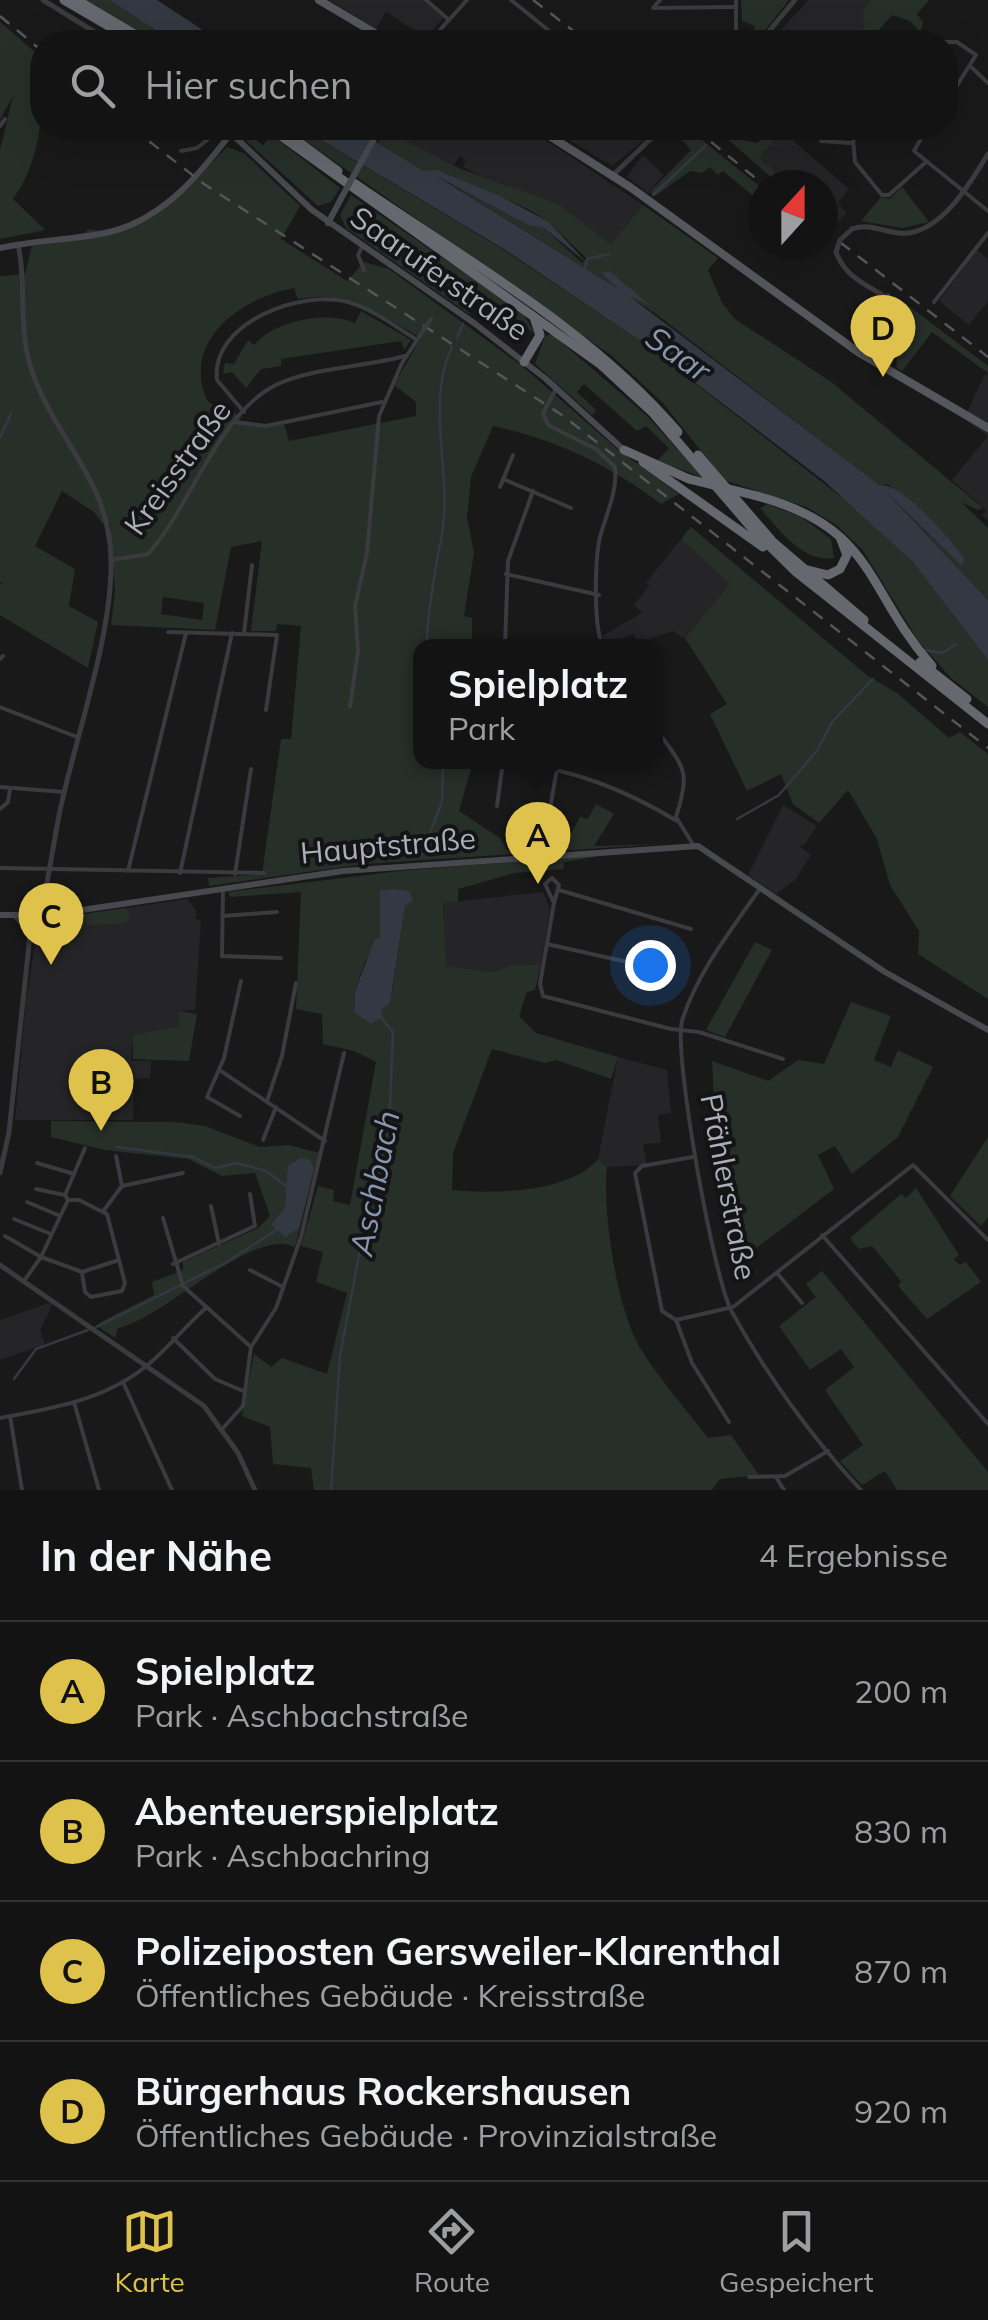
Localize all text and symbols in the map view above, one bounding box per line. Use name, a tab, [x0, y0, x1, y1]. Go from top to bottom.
search box	[30, 30, 958, 140]
icon: search	[65, 58, 120, 113]
text: Hier suchen	[145, 61, 352, 109]
north arrow	[748, 170, 838, 260]
street label: Saaruferstraße	[343, 198, 536, 349]
pin: D	[850, 294, 916, 377]
water label: Saar	[638, 317, 720, 390]
street label: Kreisstraße	[116, 393, 239, 542]
popup	[413, 639, 663, 769]
text: Spielplatz	[448, 660, 628, 708]
text: Park	[448, 708, 515, 748]
pin: A	[506, 802, 570, 884]
street label: Hauptstraße	[299, 818, 477, 872]
pin: C	[18, 882, 84, 965]
your location	[625, 940, 676, 991]
pin: B	[68, 1048, 134, 1131]
street label: Pfählerstraße	[692, 1091, 766, 1283]
water label: Aschbach	[340, 1107, 408, 1260]
text: In der Nähe	[40, 1529, 272, 1582]
text: 4 Ergebnisse	[759, 1535, 948, 1575]
text: Spielplatz	[135, 1647, 315, 1695]
text: A	[60, 1671, 85, 1711]
text: 200 m	[854, 1671, 948, 1711]
text: Park · Aschbachstraße	[135, 1695, 469, 1735]
text: Abenteuerspielplatz	[135, 1787, 499, 1835]
text: B	[61, 1811, 84, 1851]
text: 830 m	[854, 1811, 948, 1851]
text: Park · Aschbachring	[135, 1835, 431, 1875]
text: Polizeiposten Gersweiler-Klarenthal	[135, 1927, 781, 1975]
text: C	[62, 1951, 83, 1991]
text: 870 m	[854, 1951, 948, 1991]
text: Öffentliches Gebäude · Kreisstraße	[135, 1975, 645, 2015]
text: Bürgerhaus Rockershausen	[135, 2067, 631, 2115]
text: D	[60, 2091, 85, 2131]
text: 920 m	[854, 2091, 948, 2131]
text: Öffentliches Gebäude · Provinzialstraße	[135, 2115, 717, 2155]
tab: Karte	[115, 2204, 185, 2299]
tab: Route	[414, 2204, 490, 2299]
tab: Gespeichert	[719, 2204, 873, 2299]

